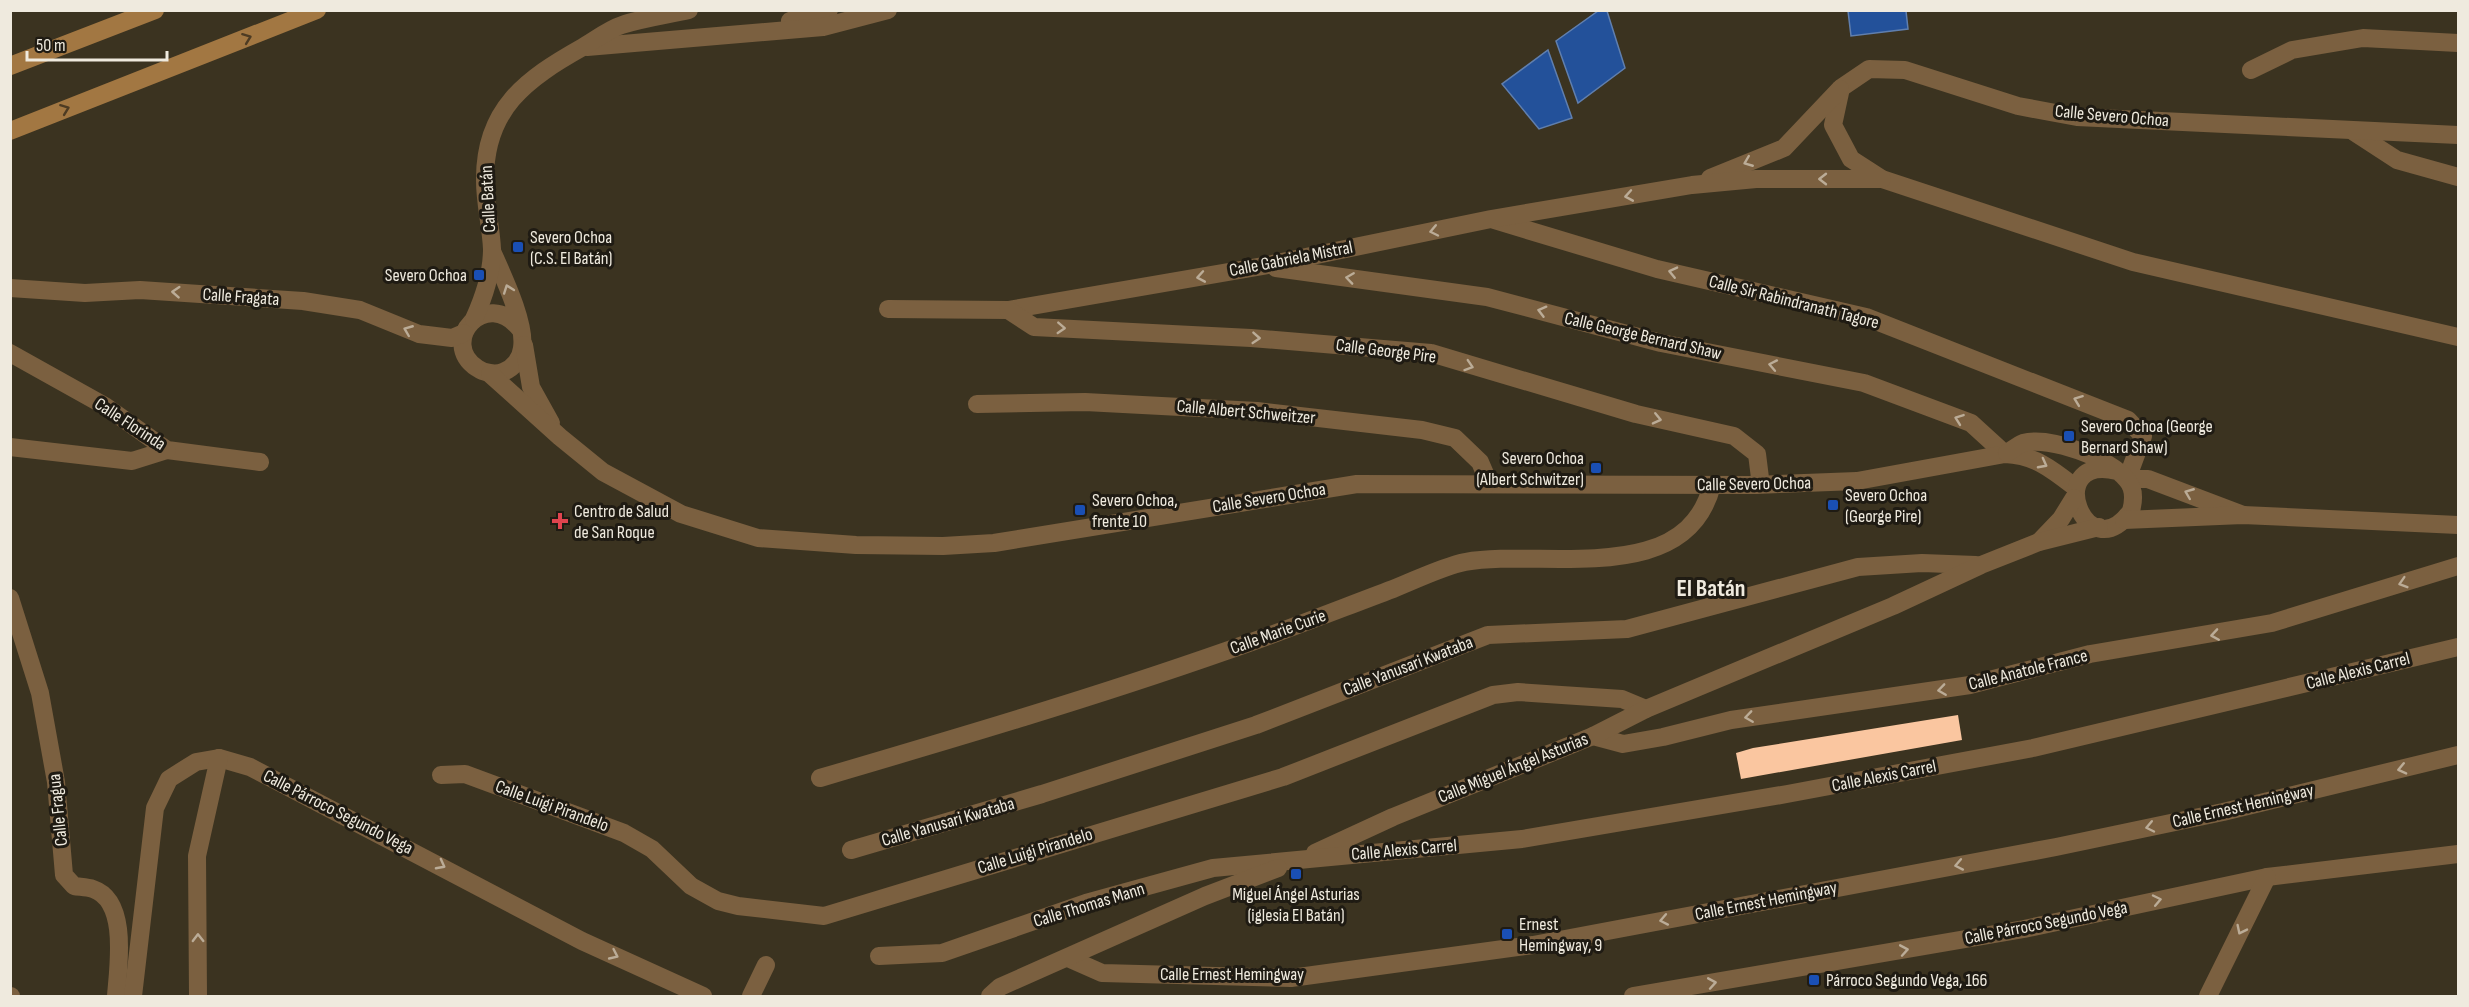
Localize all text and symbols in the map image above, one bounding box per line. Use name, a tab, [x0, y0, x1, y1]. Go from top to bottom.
scale bar	[27, 24, 166, 62]
one-way arrow	[240, 33, 251, 45]
text: 50 m	[36, 35, 66, 56]
street label: Calle Severo Ochoa	[2054, 101, 2170, 131]
one-way arrow	[59, 104, 70, 117]
one-way arrow	[1744, 155, 1754, 168]
street label: Calle Batán	[476, 165, 500, 233]
one-way arrow	[1819, 173, 1828, 185]
one-way arrow	[1625, 189, 1634, 201]
one-way arrow	[1429, 224, 1439, 237]
place label: Severo Ochoa (C.S. El Batán)	[530, 227, 612, 269]
street label: Calle Gabriela Mistral	[1227, 237, 1355, 281]
marker: Severo Ochoa (C.S. El Batán)	[511, 240, 525, 254]
place label: Severo Ochoa	[385, 265, 467, 286]
one-way arrow	[1668, 267, 1678, 280]
marker: Severo Ochoa	[472, 268, 486, 282]
one-way arrow	[1197, 270, 1206, 282]
street label: Calle Sir Rabindranath Tagore	[1707, 271, 1881, 333]
one-way arrow	[1345, 272, 1355, 284]
street label: Calle Fragata	[202, 284, 280, 310]
one-way arrow	[503, 284, 515, 295]
one-way arrow	[171, 286, 180, 299]
one-way arrow	[1537, 306, 1547, 319]
street label: Calle George Bernard Shaw	[1562, 308, 1724, 364]
one-way arrow	[1057, 322, 1066, 335]
one-way arrow	[403, 325, 414, 337]
one-way arrow	[1252, 331, 1261, 344]
street label: Calle George Pire	[1335, 334, 1437, 368]
one-way arrow	[1463, 359, 1474, 371]
one-way arrow	[1768, 359, 1778, 372]
street label: Calle Florinda	[91, 393, 170, 455]
street label: Calle Albert Schweitzer	[1176, 395, 1316, 429]
one-way arrow	[2073, 395, 2084, 408]
one-way arrow	[1652, 411, 1662, 424]
one-way arrow	[1955, 413, 1965, 426]
place label: Severo Ochoa (George Bernard Shaw)	[2081, 416, 2213, 458]
marker: Severo Ochoa (George Bernard Shaw)	[2062, 429, 2076, 443]
place label: Severo Ochoa (Albert Schwitzer)	[1476, 448, 1584, 490]
one-way arrow	[2037, 457, 2048, 468]
marker: Severo Ochoa (Albert Schwitzer)	[1589, 461, 1603, 475]
street label: Calle Severo Ochoa	[1697, 473, 1811, 495]
street label: Calle Severo Ochoa	[1211, 479, 1327, 517]
place label: Severo Ochoa (George Pire)	[1845, 485, 1927, 527]
one-way arrow	[2184, 488, 2195, 500]
place label: Severo Ochoa, frente 10	[1092, 490, 1178, 532]
marker: Severo Ochoa (George Pire)	[1826, 498, 1840, 512]
place label: Centro de Salud de San Roque	[574, 501, 669, 543]
marker: Severo Ochoa, frente 10	[1073, 503, 1087, 517]
marker: Centro de Salud de San Roque	[551, 512, 569, 530]
district label: El Batán	[1677, 574, 1745, 603]
one-way arrow	[2398, 576, 2409, 588]
street label: Calle Marie Curie	[1227, 605, 1329, 659]
one-way arrow	[2210, 628, 2219, 640]
street label: Calle Yanusari Kwataba	[1340, 632, 1476, 700]
street label: Calle Anatole France	[1966, 645, 2090, 695]
street label: Calle Alexis Carrel	[2304, 648, 2412, 694]
one-way arrow	[1937, 683, 1946, 695]
one-way arrow	[1744, 711, 1753, 723]
street label: Calle Miguel Ángel Asturias	[1435, 728, 1591, 808]
street label: Calle Alexis Carrel	[1830, 756, 1938, 796]
one-way arrow	[2397, 761, 2407, 774]
street label: Calle Párroco Segundo Vega	[260, 765, 416, 859]
street label: Calle Fragua	[44, 773, 72, 847]
street label: Calle Luigi Pirandelo	[492, 776, 612, 836]
street label: Calle Ernest Hemingway	[2170, 780, 2316, 832]
street label: Calle Yanusari Kwataba	[879, 793, 1017, 851]
one-way arrow	[2146, 820, 2156, 833]
street label: Calle Luigi Pirandelo	[975, 824, 1095, 878]
street label: Calle Alexis Carrel	[1350, 835, 1458, 865]
one-way arrow	[435, 858, 446, 870]
one-way arrow	[1954, 858, 1964, 871]
marker: Miguel Ángel Asturias (iglesia El Batán)	[1289, 867, 1303, 881]
street label: Calle Ernest Hemingway	[1693, 877, 1839, 925]
street label: Calle Thomas Mann	[1031, 878, 1147, 932]
place label: Miguel Ángel Asturias (iglesia El Batán)	[1232, 884, 1360, 926]
one-way arrow	[2152, 895, 2162, 908]
street label: Calle Párroco Segundo Vega	[1963, 897, 2129, 949]
one-way arrow	[1659, 913, 1669, 926]
place label: Ernest Hemingway, 9	[1519, 914, 1602, 956]
one-way arrow	[2237, 923, 2248, 934]
marker: Ernest Hemingway, 9	[1500, 927, 1514, 941]
one-way arrow	[192, 934, 204, 943]
one-way arrow	[1899, 944, 1908, 956]
one-way arrow	[608, 948, 619, 960]
street label: Calle Ernest Hemingway	[1160, 964, 1304, 985]
place label: Párroco Segundo Vega, 166	[1826, 970, 1988, 991]
marker: Párroco Segundo Vega, 166	[1807, 973, 1821, 987]
one-way arrow	[1706, 977, 1716, 990]

